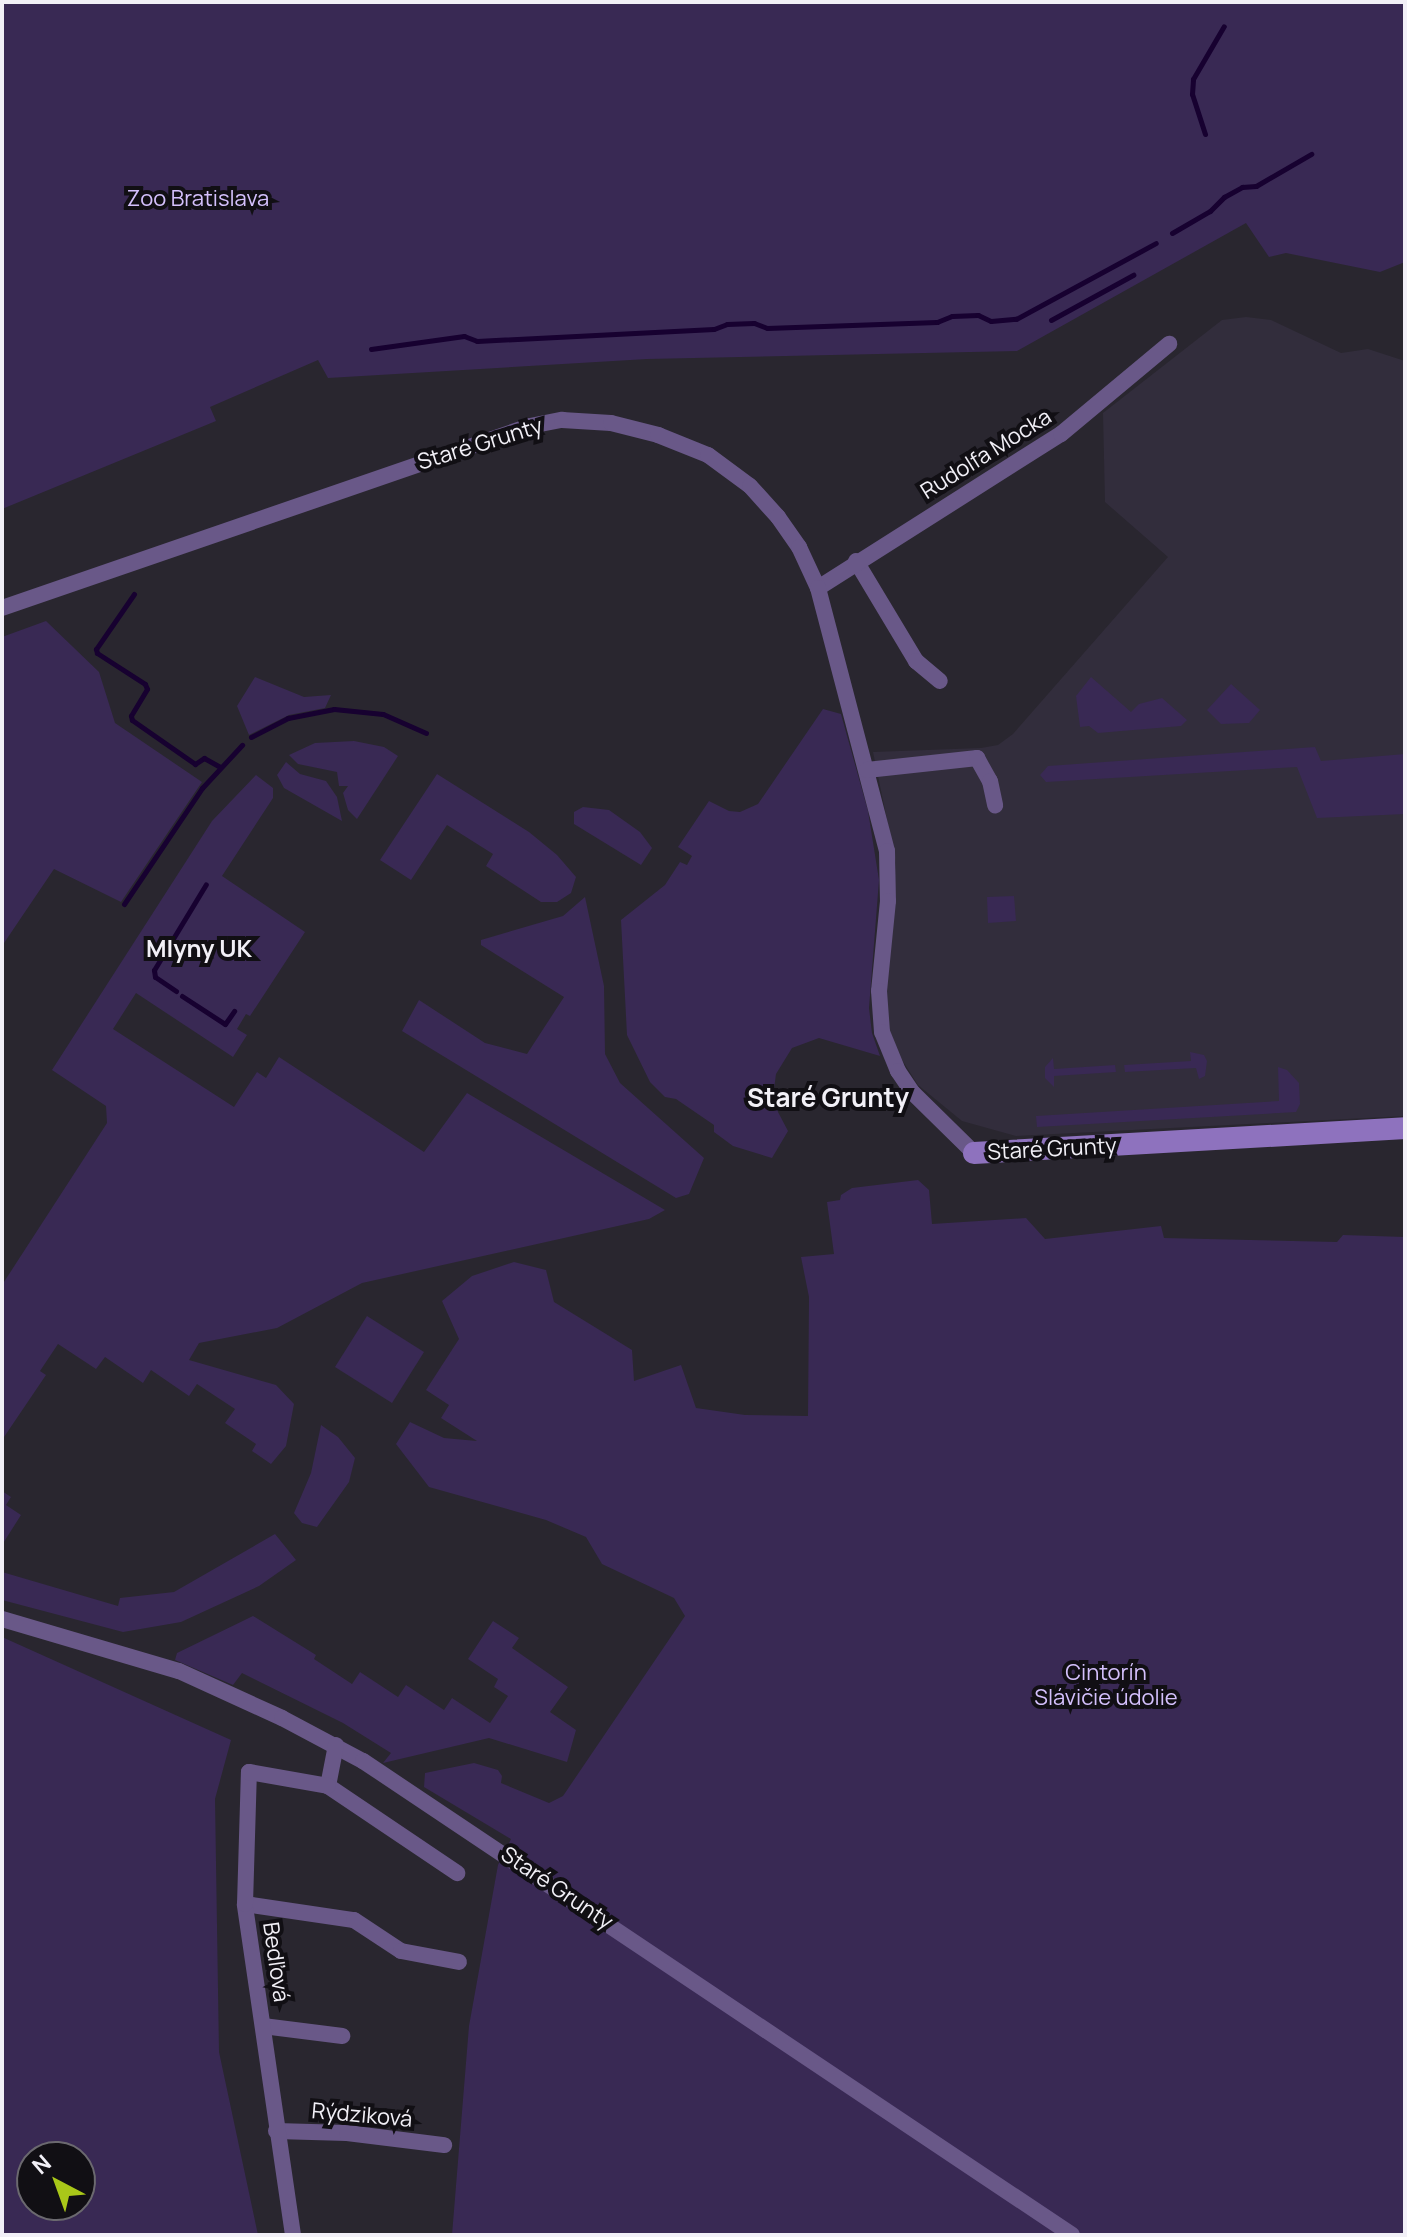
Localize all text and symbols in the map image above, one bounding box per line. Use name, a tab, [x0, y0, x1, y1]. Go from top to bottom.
park label: Zoo Bratislava	[127, 186, 269, 212]
street label: Rudolfa Mocka	[916, 403, 1056, 505]
street label: Staré Grunty	[414, 412, 546, 476]
district label: Mlyny UK	[146, 934, 252, 962]
district label: Staré Grunty	[747, 1082, 909, 1114]
street label: Staré Grunty	[987, 1132, 1117, 1166]
park label: Cintorín Slávičie údolie	[1034, 1659, 1178, 1710]
street label: Staré Grunty	[496, 1841, 618, 1935]
street label: Bedľová	[257, 1920, 295, 2004]
street label: Rýdziková	[311, 2097, 413, 2133]
north arrow	[16, 2141, 96, 2221]
text: N	[26, 2148, 57, 2181]

